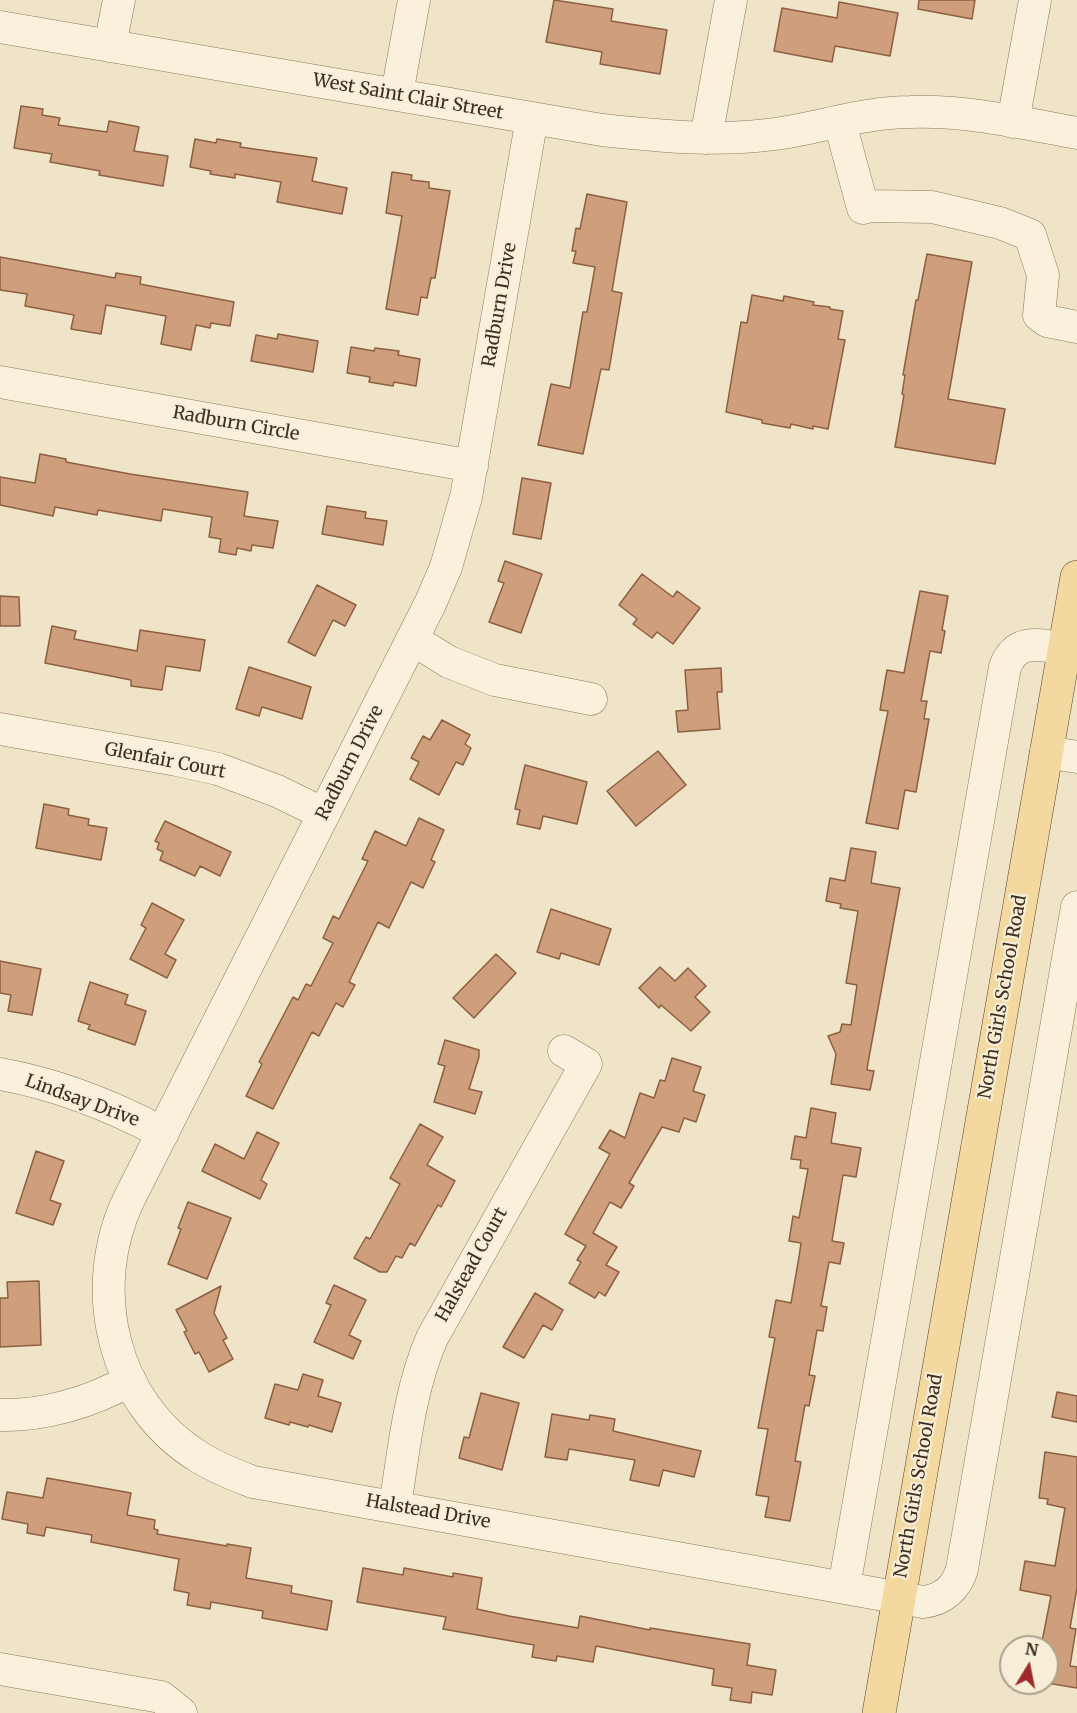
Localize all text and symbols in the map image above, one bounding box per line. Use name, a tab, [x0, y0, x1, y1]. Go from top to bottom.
street label: West Saint Clair Street	[311, 70, 505, 124]
street label: Radburn Drive	[478, 241, 522, 369]
street label: Radburn Circle	[171, 402, 301, 446]
street label: Radburn Drive	[312, 702, 388, 824]
street label: Glenfair Court	[103, 739, 227, 783]
street label: North Girls School Road	[974, 893, 1032, 1101]
street label: Lindsay Drive	[22, 1070, 142, 1132]
street label: Halstead Court	[432, 1204, 512, 1326]
street label: North Girls School Road	[890, 1372, 948, 1580]
street label: Halstead Drive	[364, 1490, 492, 1534]
north arrow	[999, 1635, 1059, 1695]
text: N	[1024, 1638, 1040, 1660]

